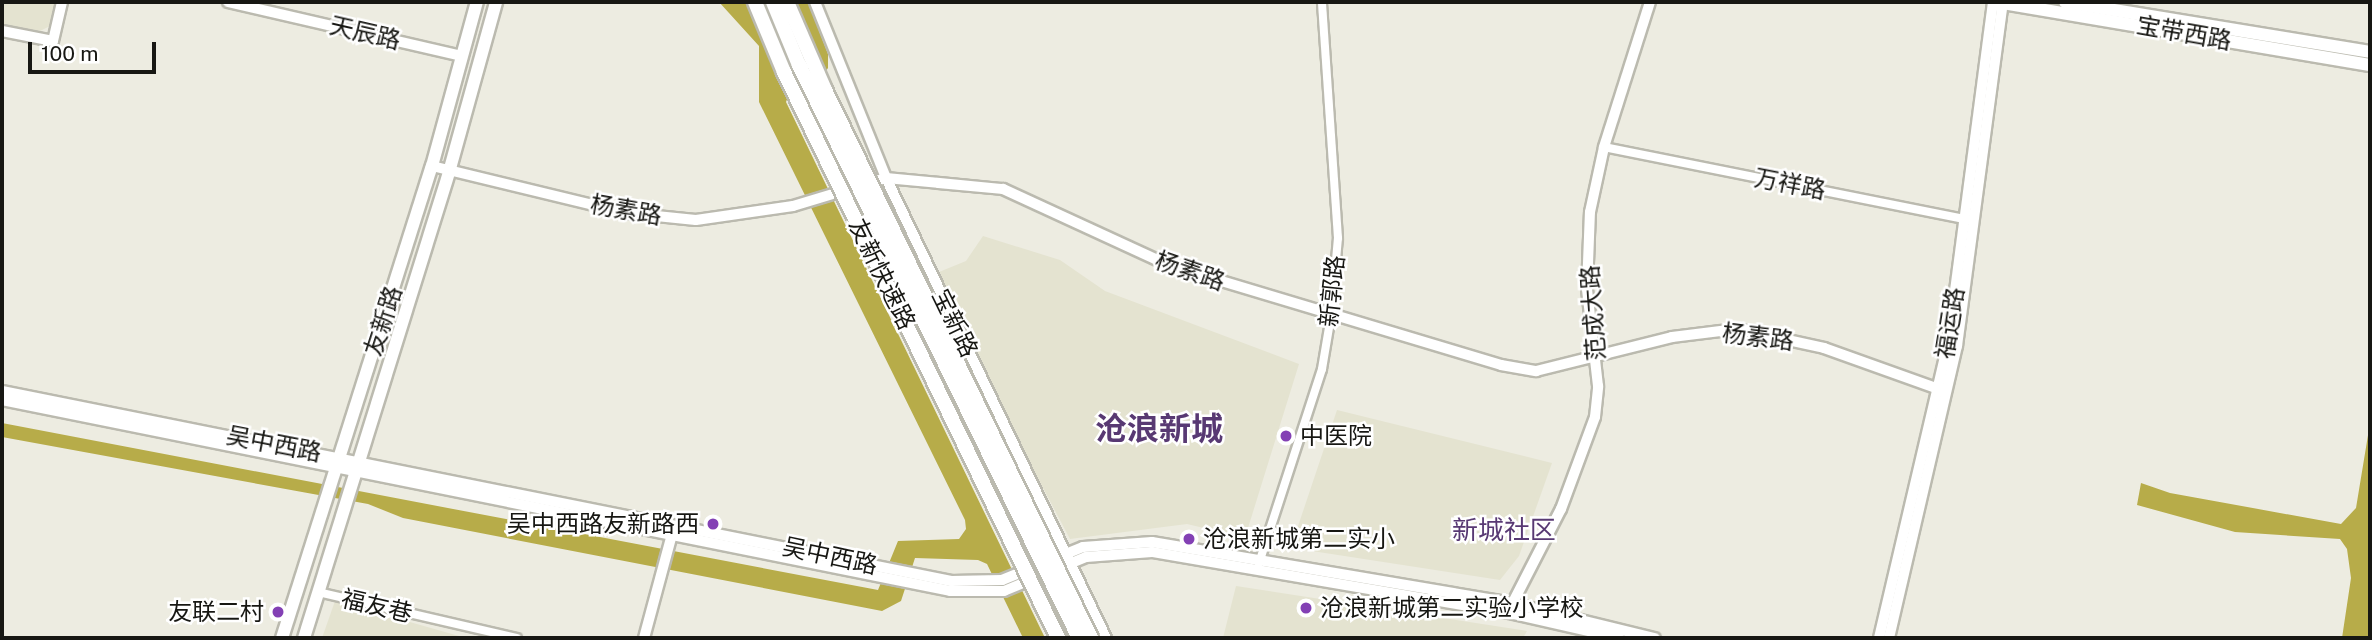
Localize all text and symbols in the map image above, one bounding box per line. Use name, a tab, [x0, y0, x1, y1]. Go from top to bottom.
street label: 宝带西路	[2134, 10, 2234, 56]
street label: 天辰路	[327, 11, 403, 55]
scale bar	[32, 28, 159, 72]
text: 100 m	[41, 41, 98, 66]
street label: 万祥路	[1752, 163, 1828, 205]
street label: 杨素路	[588, 190, 664, 230]
street label: 友新快速路	[843, 214, 921, 334]
street label: 杨素路	[1151, 246, 1229, 296]
street label: 新郭路	[1314, 254, 1350, 328]
street label: 范成大路	[1575, 264, 1611, 362]
street label: 友新路	[358, 282, 408, 360]
street label: 宝新路	[926, 284, 984, 362]
street label: 福运路	[1930, 285, 1970, 361]
street label: 杨素路	[1721, 318, 1795, 356]
district label: 沧浪新城	[1095, 410, 1223, 448]
street label: 吴中西路	[224, 421, 324, 467]
place label: 中医院	[1300, 422, 1372, 450]
marker: 中医院	[1278, 428, 1294, 444]
place label: 吴中西路友新路西	[507, 510, 699, 538]
district label: 新城社区	[1452, 514, 1556, 546]
marker: 吴中西路友新路西	[705, 516, 721, 532]
place label: 沧浪新城第二实小	[1203, 525, 1395, 553]
marker: 沧浪新城第二实小	[1181, 531, 1197, 547]
street label: 吴中西路	[780, 532, 880, 580]
street label: 福友巷	[339, 584, 415, 628]
place label: 沧浪新城第二实验小学校	[1320, 594, 1584, 622]
place label: 友联二村	[168, 598, 264, 626]
marker: 沧浪新城第二实验小学校	[1298, 600, 1314, 616]
marker: 友联二村	[270, 604, 286, 620]

